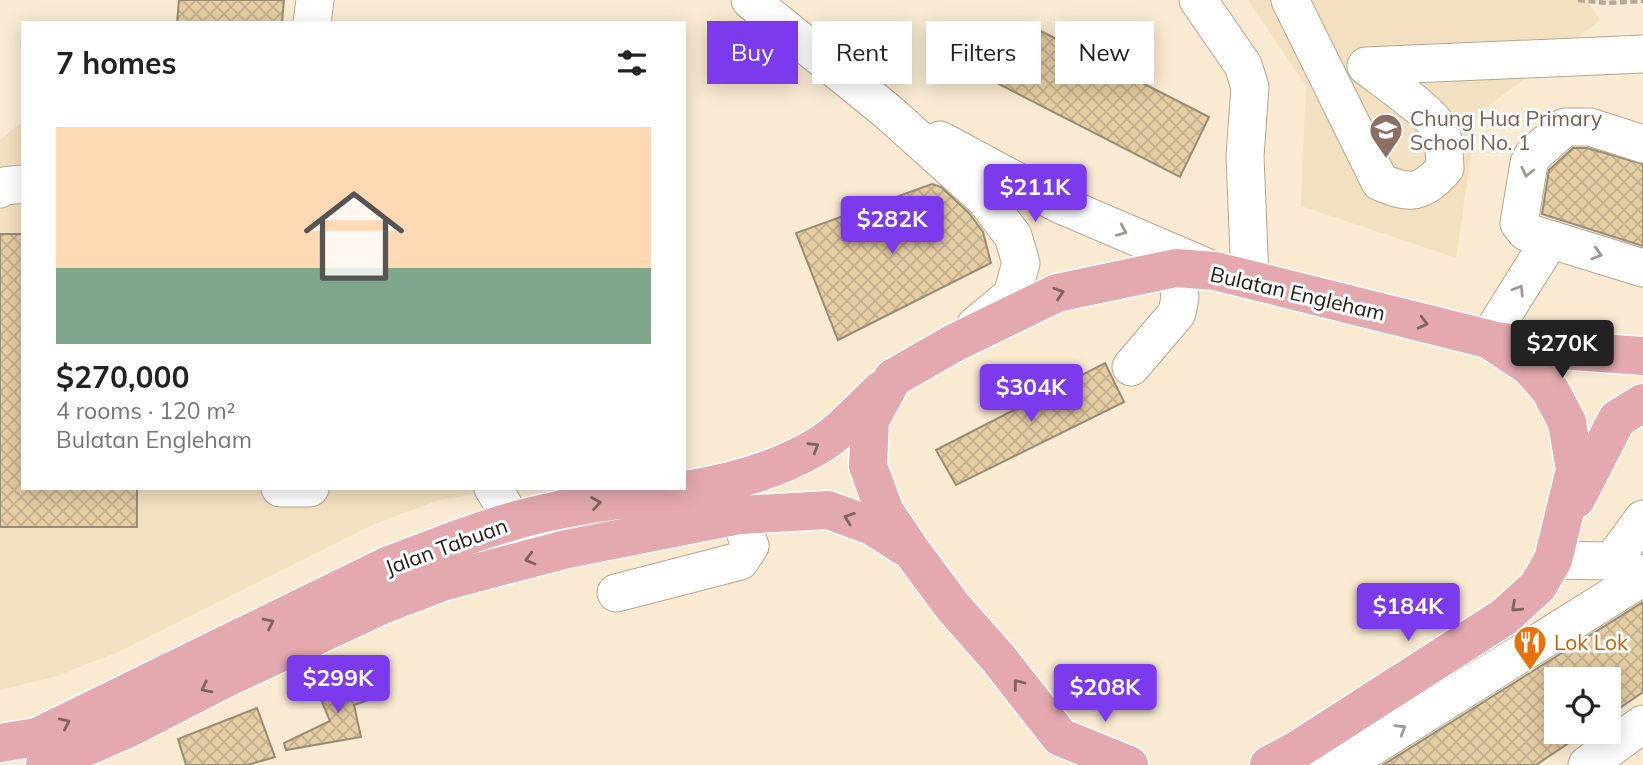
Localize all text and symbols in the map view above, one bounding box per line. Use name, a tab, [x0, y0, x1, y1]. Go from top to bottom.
chip: Buy	[707, 21, 798, 84]
chip: Rent	[812, 21, 912, 84]
chip: Filters	[926, 21, 1041, 84]
chip: New	[1055, 21, 1154, 84]
text: 7 homes	[56, 44, 177, 82]
icon: filters	[613, 44, 651, 82]
place label: Chung Hua Primary School No. 1	[1410, 105, 1602, 155]
school or university icon: Chung Hua Primary School No. 1	[1367, 111, 1405, 160]
pin: $211K	[986, 164, 1084, 224]
one-way arrow	[1521, 166, 1536, 178]
text: $211K	[1000, 172, 1070, 201]
icon: home	[291, 173, 417, 299]
pin: $282K	[843, 196, 941, 256]
text: $282K	[857, 204, 927, 233]
one-way arrow	[1115, 222, 1127, 236]
one-way arrow	[1590, 246, 1602, 260]
street label: Bulatan Engleham	[1208, 260, 1388, 326]
one-way arrow	[1511, 284, 1524, 297]
one-way arrow	[1052, 287, 1064, 302]
one-way arrow	[1417, 315, 1429, 329]
pin: $270K	[1513, 320, 1611, 380]
text: $270K	[1527, 328, 1597, 357]
text: $270,000	[56, 358, 189, 396]
pin: $304K	[982, 364, 1080, 424]
text: $304K	[996, 372, 1066, 401]
text: 4 rooms · 120 m²	[56, 396, 236, 425]
text: Bulatan Engleham	[56, 425, 252, 454]
one-way arrow	[807, 442, 820, 455]
one-way arrow	[590, 496, 602, 511]
street label: Jalan Tabuan	[381, 512, 511, 580]
one-way arrow	[844, 512, 856, 526]
one-way arrow	[524, 551, 536, 565]
pin: $184K	[1359, 584, 1457, 643]
text: $184K	[1373, 591, 1443, 620]
one-way arrow	[1511, 598, 1524, 611]
one-way arrow	[262, 617, 274, 631]
restaurant icon: Lok Lok	[1511, 623, 1549, 672]
place label: Lok Lok	[1554, 629, 1628, 655]
pin: $299K	[289, 656, 387, 715]
text: $299K	[303, 663, 373, 692]
pin: $208K	[1056, 664, 1154, 724]
map controls	[1544, 667, 1621, 744]
button: locate	[1544, 667, 1621, 744]
text: $208K	[1070, 672, 1140, 701]
one-way arrow	[1013, 679, 1026, 691]
one-way arrow	[201, 680, 213, 693]
one-way arrow	[58, 718, 70, 732]
one-way arrow	[1393, 725, 1406, 738]

